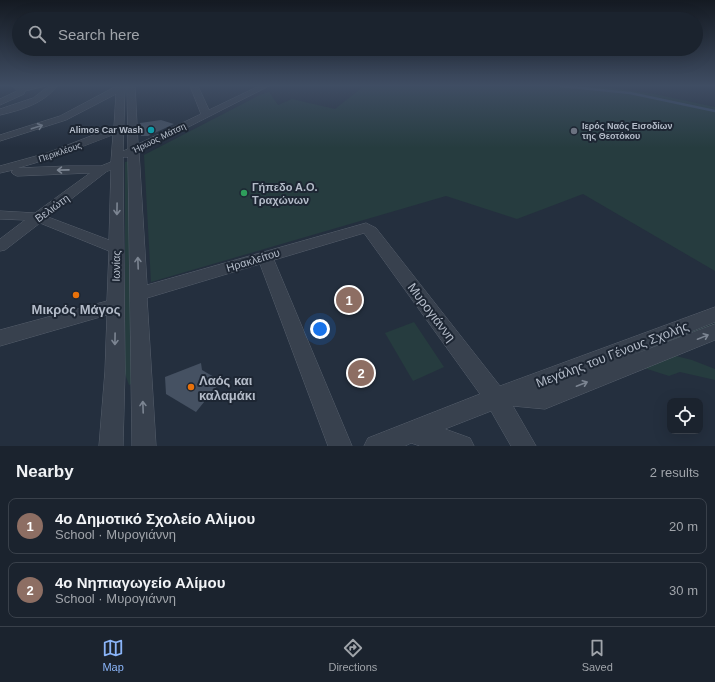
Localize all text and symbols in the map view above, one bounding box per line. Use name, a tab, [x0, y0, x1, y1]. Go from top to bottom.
search box	[12, 12, 703, 56]
icon: search	[26, 23, 48, 45]
text: Search here	[58, 26, 140, 43]
street label: Ήρωος Μάτση	[130, 121, 187, 156]
place label: Ιερός Ναός Εισοδίων της Θεοτόκου	[582, 121, 672, 141]
one-way arrow	[31, 123, 44, 130]
place label: Alimos Car Wash	[69, 125, 143, 135]
marker: Alimos Car Wash	[146, 125, 156, 135]
marker: Ιερός Ναός Εισοδίων της Θεοτόκου	[569, 126, 579, 136]
street label: Περικλέους	[37, 140, 83, 164]
one-way arrow	[57, 166, 70, 173]
place label: Γήπεδο Α.Ο. Τραχώνων	[252, 181, 318, 206]
marker: Γήπεδο Α.Ο. Τραχώνων	[239, 188, 249, 198]
street label: Βελιώτη	[33, 192, 71, 224]
one-way arrow	[113, 202, 121, 215]
street label: Ηρακλείτου	[225, 246, 281, 274]
street label: Ιωνίας	[110, 250, 122, 282]
one-way arrow	[134, 257, 142, 270]
street label: Μυρογιάννη	[405, 280, 459, 345]
pin: 1	[336, 285, 362, 315]
marker: Μικρός Μάγος	[71, 290, 81, 300]
place label: Μικρός Μάγος	[32, 302, 121, 317]
street label: Μεγάλης του Γένους Σχολής	[534, 318, 691, 391]
your location	[310, 319, 330, 339]
one-way arrow	[111, 332, 119, 345]
one-way arrow	[696, 333, 708, 341]
pin: 2	[348, 358, 374, 388]
place label: Λαός και καλαμάκι	[199, 373, 256, 403]
one-way arrow	[575, 380, 587, 388]
marker: Λαός και καλαμάκι	[186, 382, 196, 392]
map controls	[667, 398, 703, 434]
button: locate	[667, 398, 703, 434]
one-way arrow	[139, 401, 147, 414]
text: Nearby	[16, 462, 74, 481]
text: 2 results	[650, 465, 699, 480]
text: 4ο Δημοτικό Σχολείο Αλίμου	[55, 510, 255, 527]
text: 1	[26, 519, 34, 534]
text: 20 m	[669, 519, 698, 534]
text: School · Μυρογιάννη	[55, 527, 176, 542]
text: 4ο Νηπιαγωγείο Αλίμου	[55, 574, 225, 591]
text: 2	[26, 583, 34, 598]
text: 30 m	[669, 583, 698, 598]
text: School · Μυρογιάννη	[55, 591, 176, 606]
tab: Map	[102, 637, 124, 673]
tab: Directions	[328, 637, 377, 673]
tab: Saved	[582, 637, 613, 673]

